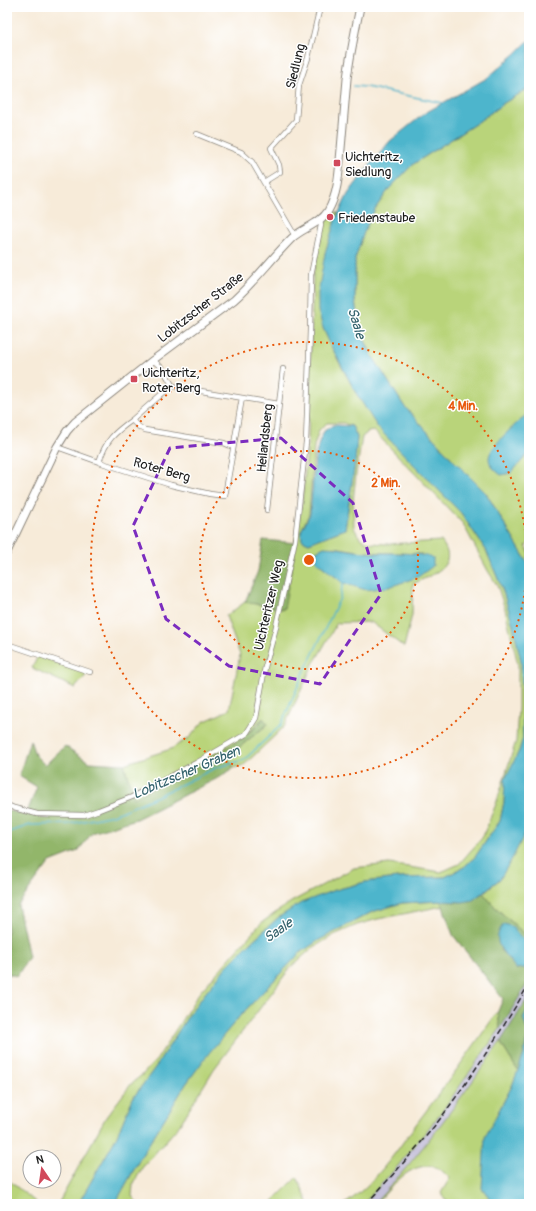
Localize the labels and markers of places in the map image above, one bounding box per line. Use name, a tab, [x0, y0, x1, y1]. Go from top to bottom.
place label: Uichteritz, Siedlung	[345, 149, 403, 180]
marker: Uichteritz, Siedlung	[332, 158, 342, 168]
place label: Friedenstaube	[338, 210, 416, 226]
marker: Friedenstaube	[325, 212, 335, 222]
place label: Uichteritz, Roter Berg	[142, 365, 201, 396]
marker: Uichteritz, Roter Berg	[129, 374, 139, 384]
centre of rings	[302, 553, 316, 567]

